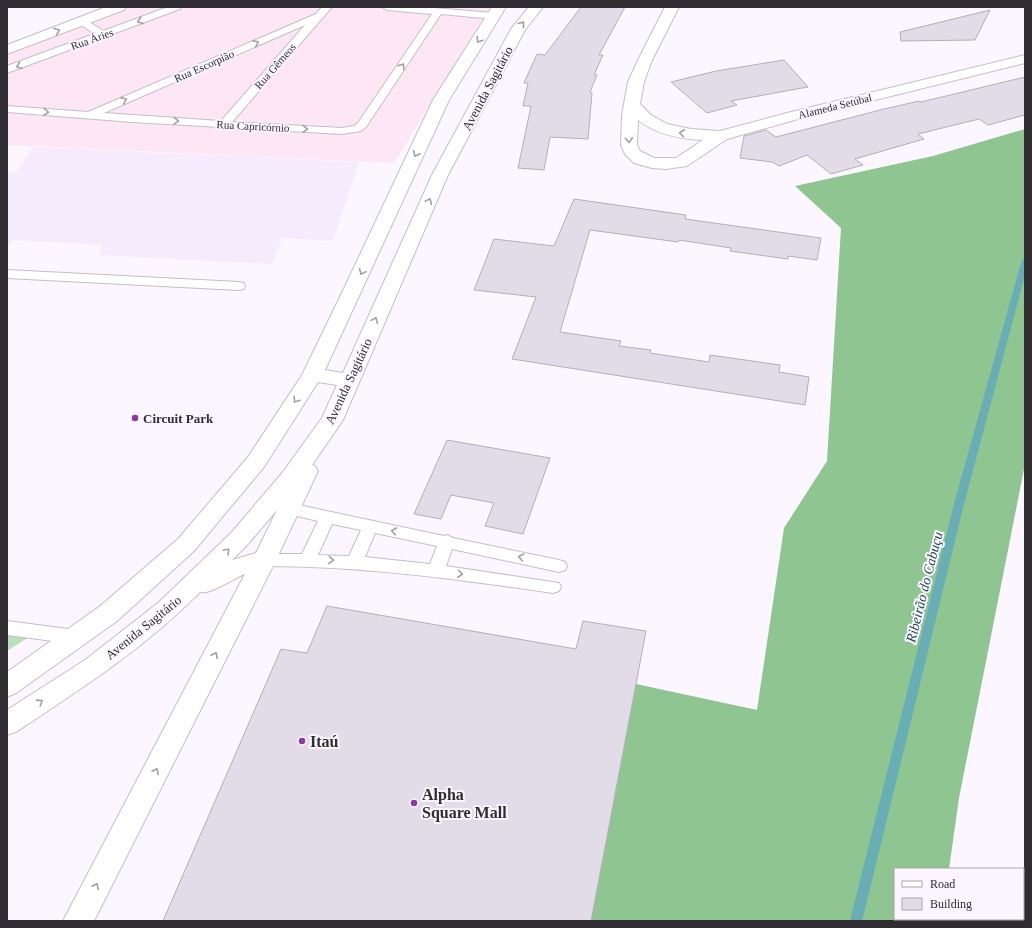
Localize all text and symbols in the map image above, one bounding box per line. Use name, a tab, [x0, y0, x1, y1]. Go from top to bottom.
one-way arrow	[137, 16, 144, 24]
one-way arrow	[517, 22, 524, 29]
street label: Rua Áries	[69, 26, 115, 52]
one-way arrow	[53, 27, 60, 35]
one-way arrow	[476, 36, 483, 43]
one-way arrow	[252, 40, 260, 48]
street label: Rua Gêmeos	[252, 41, 298, 91]
street label: Avenida Sagitário	[459, 44, 516, 133]
street label: Rua Escorpião	[172, 47, 236, 85]
one-way arrow	[15, 61, 22, 69]
one-way arrow	[397, 63, 404, 70]
street label: Alameda Setúbal	[797, 91, 873, 121]
one-way arrow	[121, 97, 128, 105]
one-way arrow	[43, 108, 49, 117]
one-way arrow	[172, 117, 179, 126]
street label: Rua Capricórnio	[216, 118, 290, 134]
one-way arrow	[302, 125, 308, 133]
one-way arrow	[679, 128, 685, 137]
one-way arrow	[625, 137, 634, 143]
one-way arrow	[413, 149, 421, 157]
one-way arrow	[424, 198, 432, 205]
one-way arrow	[358, 268, 366, 275]
one-way arrow	[370, 316, 378, 324]
street label: Avenida Sagitário	[322, 336, 375, 427]
one-way arrow	[293, 396, 301, 403]
place label: Circuit Park	[143, 411, 214, 426]
marker: Circuit Park	[130, 413, 140, 423]
one-way arrow	[391, 527, 397, 535]
water label: Ribeirão do Cabuçu	[903, 530, 945, 645]
one-way arrow	[222, 548, 230, 556]
one-way arrow	[518, 554, 524, 562]
one-way arrow	[328, 556, 334, 565]
one-way arrow	[457, 569, 463, 578]
street label: Avenida Sagitário	[102, 592, 184, 663]
one-way arrow	[210, 652, 218, 659]
one-way arrow	[36, 700, 43, 707]
place label: Itaú	[310, 733, 339, 750]
marker: Itaú	[297, 736, 307, 746]
one-way arrow	[151, 767, 158, 775]
place label: Alpha Square Mall	[422, 786, 507, 822]
marker: Alpha Square Mall	[409, 798, 419, 808]
legend	[894, 868, 1024, 920]
text: Road	[930, 877, 955, 891]
one-way arrow	[91, 883, 99, 891]
text: Building	[930, 897, 972, 911]

